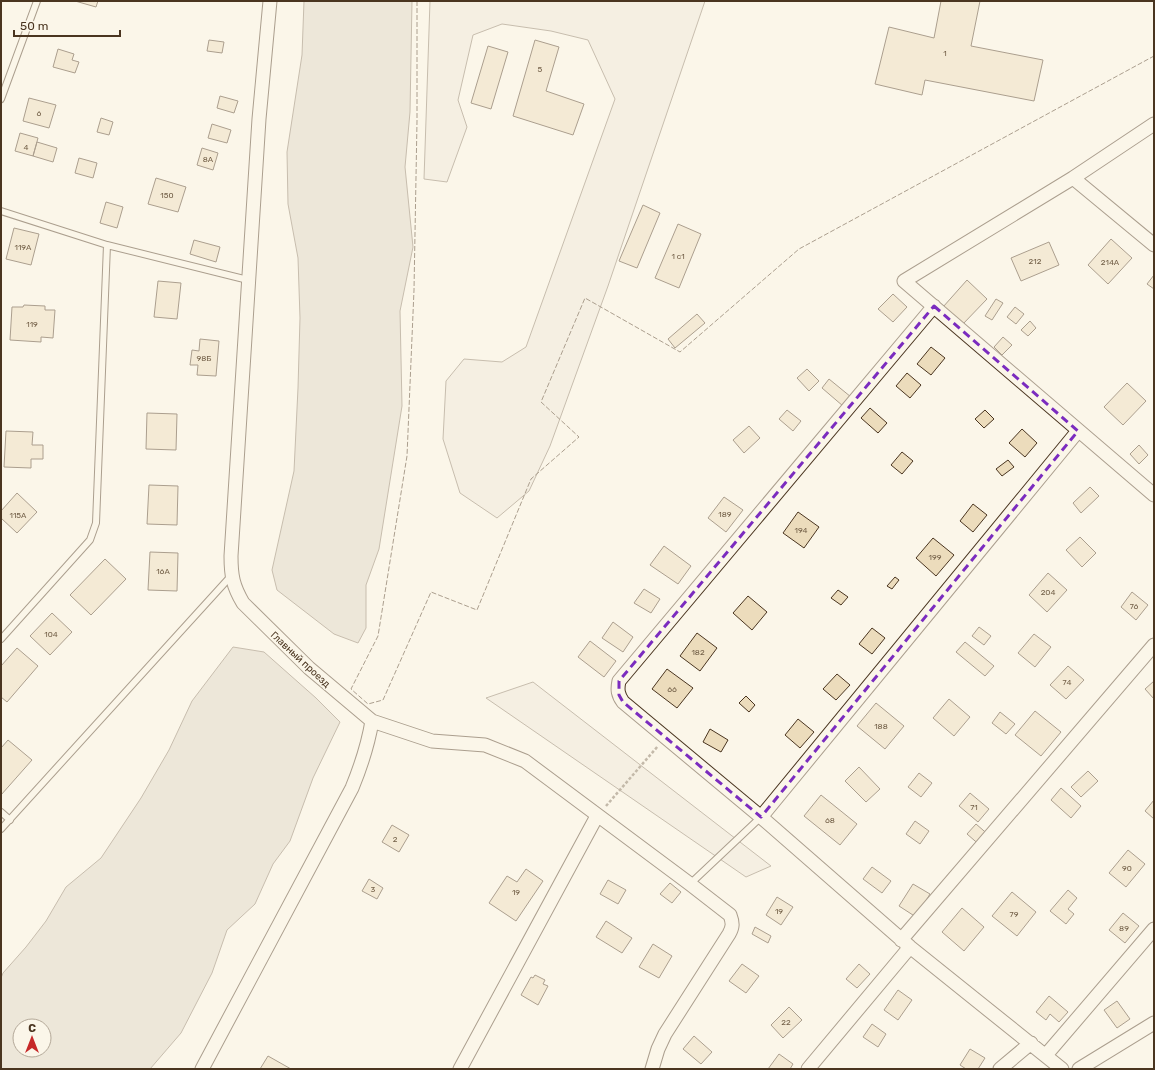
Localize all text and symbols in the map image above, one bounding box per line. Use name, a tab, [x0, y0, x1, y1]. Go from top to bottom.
scale bar	[14, 12, 120, 38]
text: 50 m	[20, 19, 48, 33]
house number: 1	[943, 49, 947, 58]
house number: 5	[538, 65, 543, 74]
house number: 6	[37, 109, 42, 118]
house number: 4	[24, 143, 29, 152]
house number: 8А	[203, 155, 214, 164]
house number: 150	[160, 191, 174, 200]
house number: 119А	[15, 243, 32, 252]
house number: 1 с1	[671, 252, 685, 261]
house number: 212	[1029, 257, 1042, 266]
house number: 214А	[1101, 258, 1120, 267]
house number: 119	[26, 320, 38, 329]
house number: 98Б	[197, 354, 211, 363]
house number: 189	[718, 510, 732, 519]
house number: 115А	[10, 511, 27, 520]
house number: 194	[794, 526, 808, 535]
house number: 199	[929, 553, 942, 562]
house number: 16А	[156, 567, 170, 576]
house number: 204	[1041, 588, 1055, 597]
house number: 76	[1130, 602, 1139, 611]
street label: Главный проезд	[268, 629, 333, 690]
house number: 104	[44, 630, 58, 639]
house number: 182	[691, 648, 705, 657]
house number: 74	[1063, 678, 1071, 687]
house number: 66	[667, 685, 677, 694]
house number: 188	[874, 722, 888, 731]
house number: 71	[970, 803, 978, 812]
house number: 68	[825, 816, 835, 825]
house number: 2	[393, 835, 398, 844]
house number: 90	[1122, 864, 1132, 873]
house number: 3	[371, 885, 376, 894]
house number: 19	[512, 888, 520, 897]
house number: 19	[775, 907, 783, 916]
house number: 79	[1010, 910, 1019, 919]
house number: 89	[1119, 924, 1129, 933]
north arrow	[12, 1018, 52, 1058]
house number: 22	[781, 1018, 791, 1027]
text: С	[28, 1022, 36, 1035]

